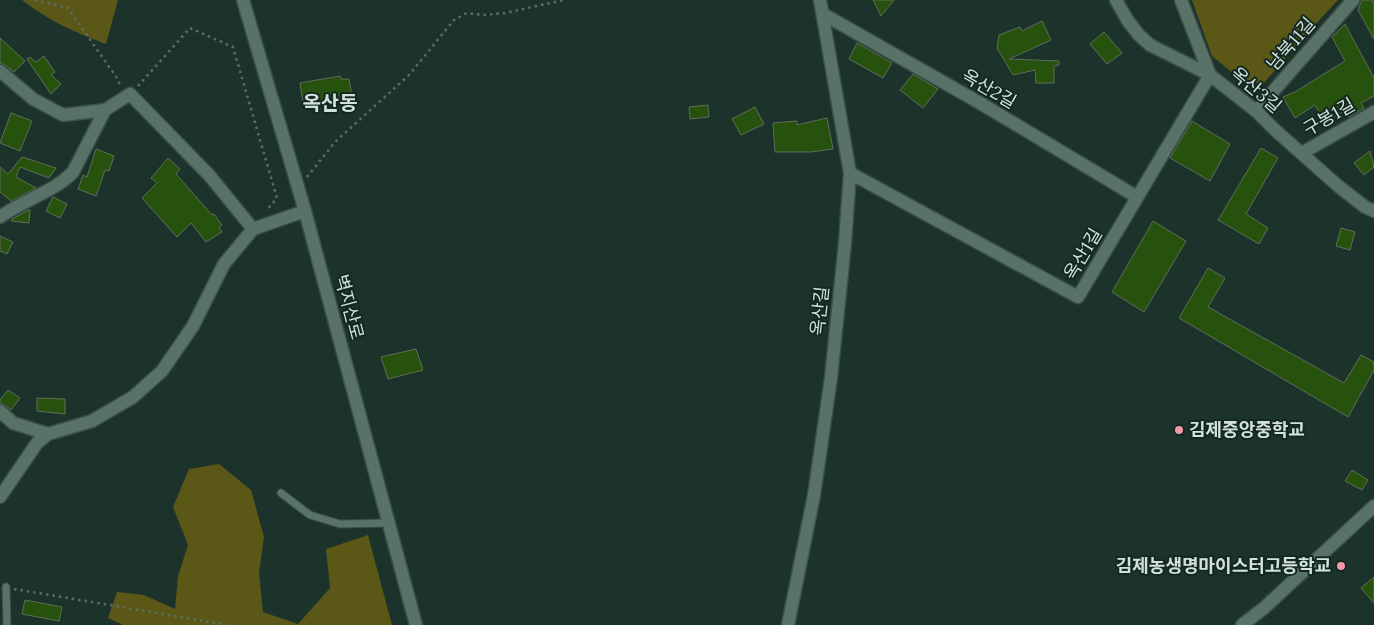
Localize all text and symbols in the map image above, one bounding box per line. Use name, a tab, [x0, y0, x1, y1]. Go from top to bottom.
street label: 남북11길	[1261, 12, 1320, 75]
street label: 옥산3길	[1226, 62, 1287, 118]
street label: 옥산2길	[958, 64, 1021, 113]
district label: 옥산동	[302, 90, 358, 115]
street label: 구봉1길	[1299, 93, 1359, 141]
street label: 옥산1길	[1058, 224, 1107, 284]
street label: 벽지산로	[330, 272, 369, 342]
street label: 옥산길	[805, 285, 834, 337]
place label: 김제중앙중학교	[1189, 418, 1305, 441]
marker: 김제중앙중학교	[1173, 424, 1185, 436]
place label: 김제농생명마이스터고등학교	[1116, 554, 1331, 577]
marker: 김제농생명마이스터고등학교	[1335, 560, 1347, 572]

